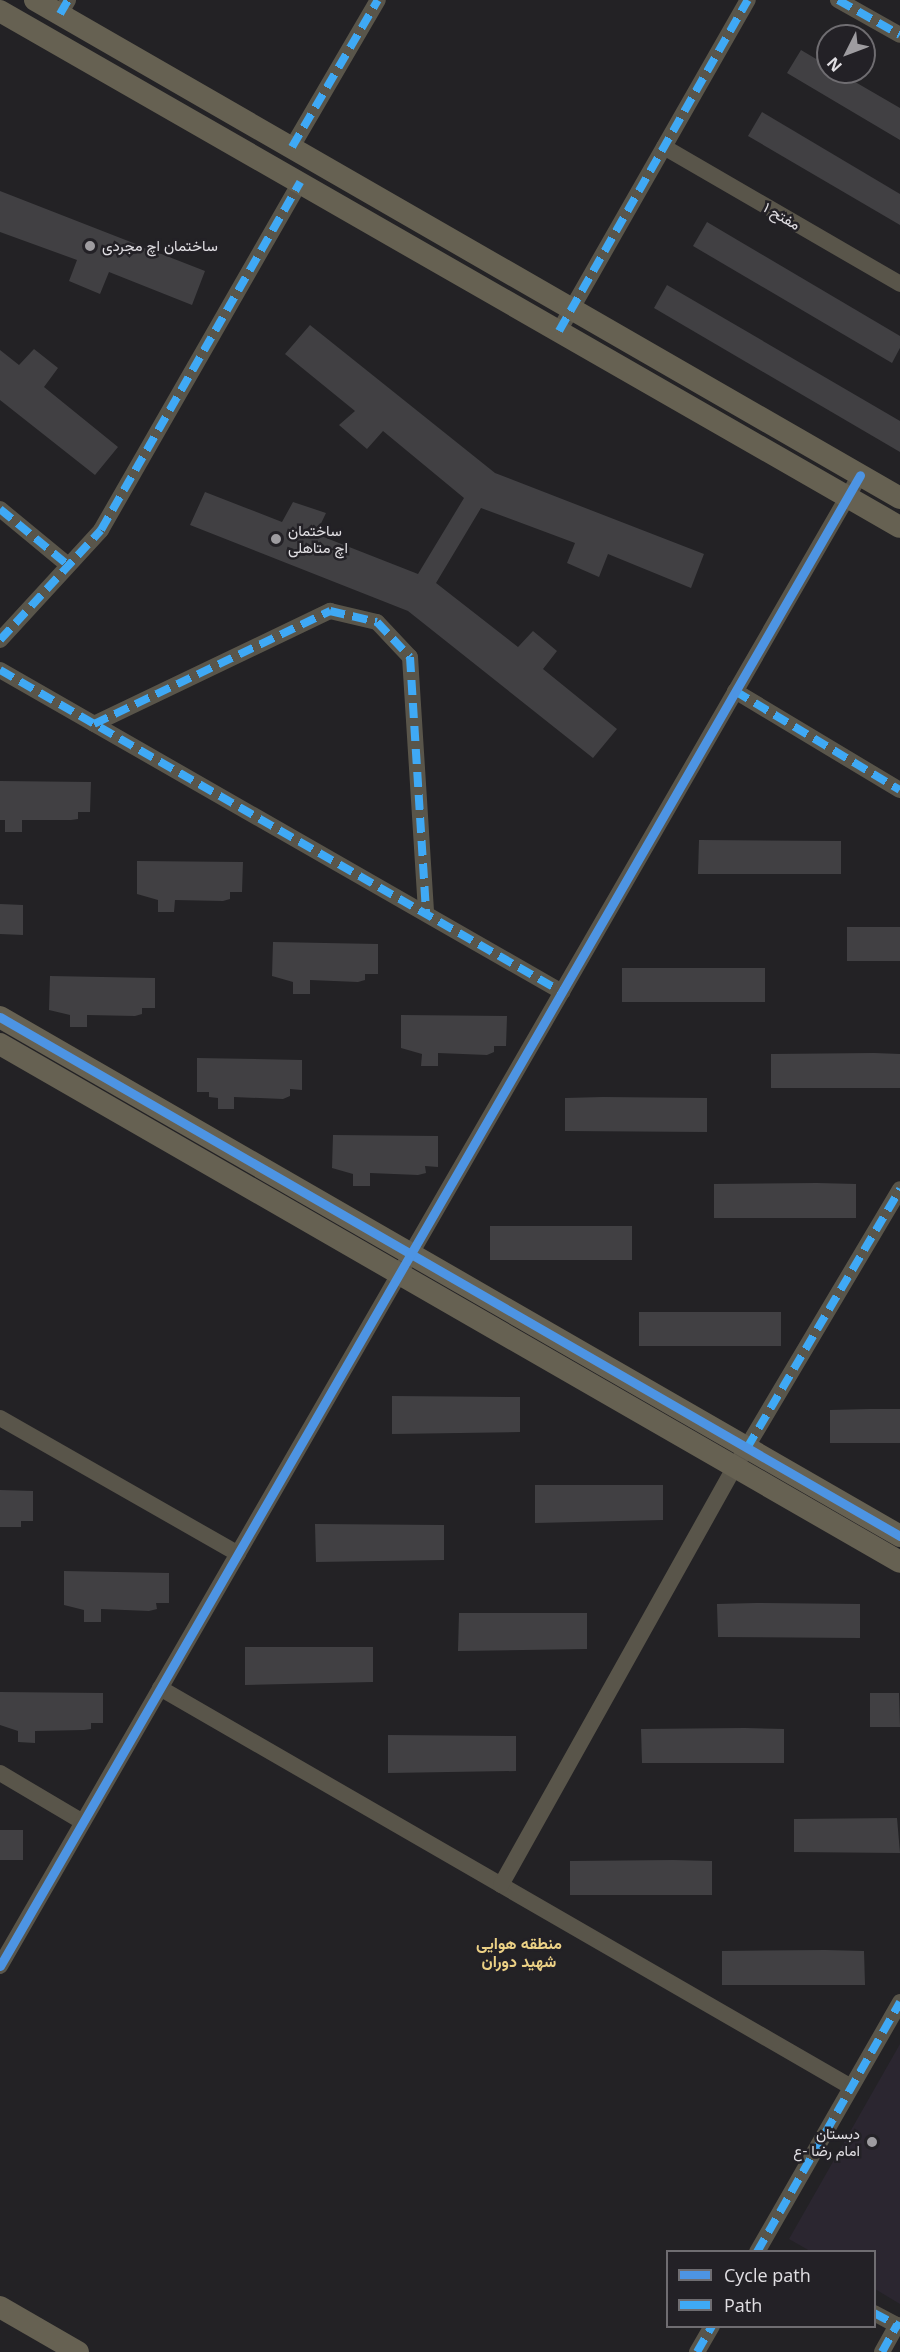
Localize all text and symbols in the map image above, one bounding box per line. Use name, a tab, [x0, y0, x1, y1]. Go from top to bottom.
north arrow	[816, 24, 876, 84]
text: N	[822, 53, 847, 77]
street label: مفتح ۱	[760, 198, 804, 234]
place label: ساختمان اچ مجردی	[102, 237, 218, 255]
marker: ساختمان اچ مجردی	[83, 239, 97, 253]
place label: ساختمان اچ متاهلی	[288, 521, 348, 556]
marker: ساختمان اچ متاهلی	[269, 532, 283, 546]
district label: منطقه هوایی شهید دوران	[476, 1933, 562, 1971]
place label: دبستان امام رضا -ع	[793, 2124, 860, 2159]
marker: دبستان امام رضا -ع	[865, 2135, 879, 2149]
legend	[666, 2250, 876, 2328]
text: Cycle path	[724, 2263, 811, 2287]
text: Path	[724, 2293, 762, 2317]

